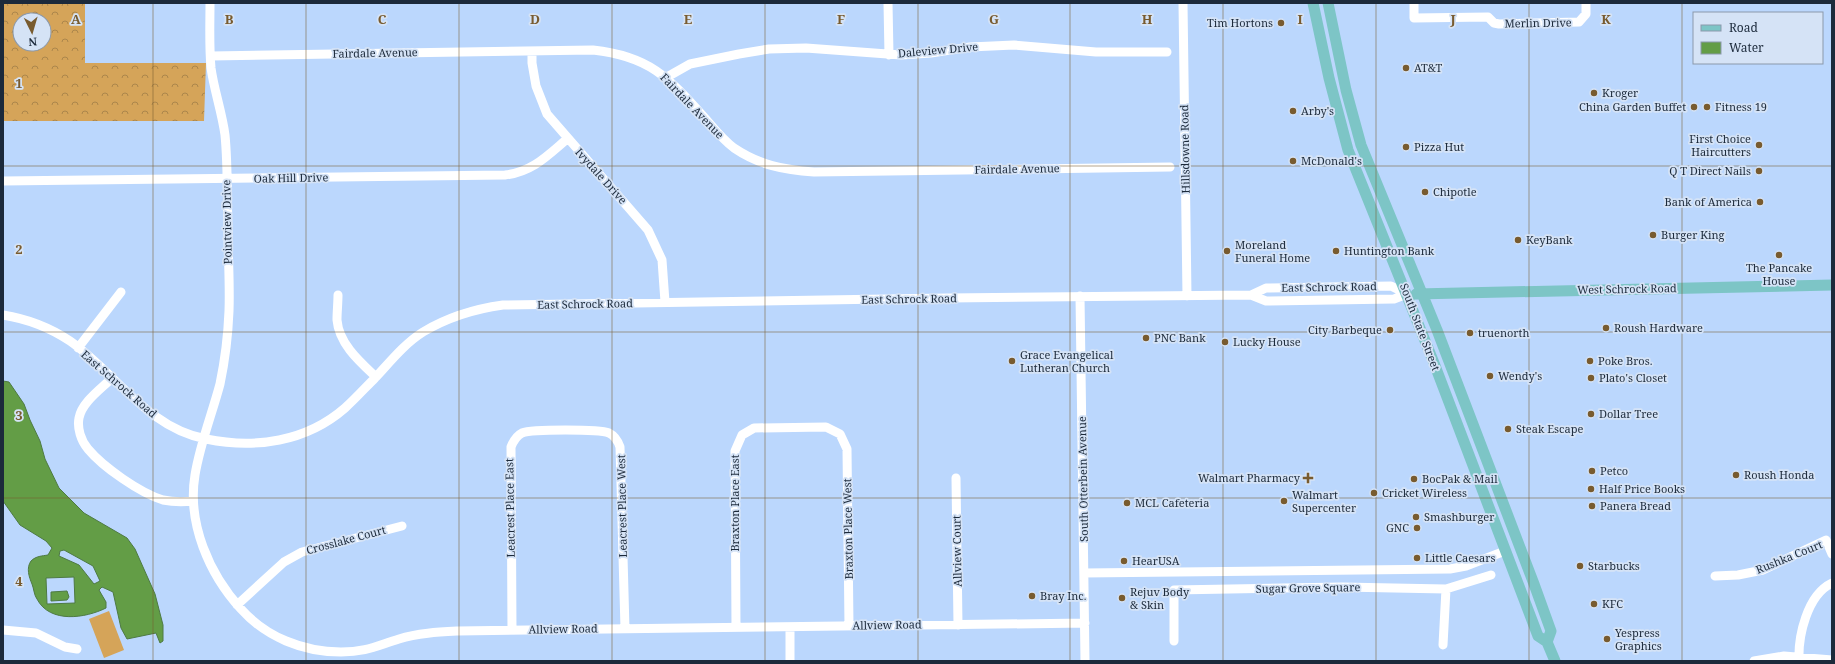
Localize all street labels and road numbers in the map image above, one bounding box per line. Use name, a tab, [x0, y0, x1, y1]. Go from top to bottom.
street label: Merlin Drive	[1504, 14, 1572, 31]
street label: Daleview Drive	[897, 39, 979, 60]
street label: Fairdale Avenue	[332, 44, 418, 61]
street label: Fairdale Avenue	[657, 70, 727, 142]
street label: Hillsdowne Road	[1176, 104, 1193, 194]
street label: Ivydale Drive	[572, 144, 631, 207]
street label: Fairdale Avenue	[974, 160, 1060, 177]
street label: Oak Hill Drive	[254, 169, 328, 186]
street label: Pointview Drive	[218, 179, 235, 264]
street label: East Schrock Road	[1281, 278, 1377, 295]
street label: West Schrock Road	[1577, 280, 1677, 297]
street label: South State Street	[1397, 281, 1444, 373]
street label: East Schrock Road	[861, 290, 957, 307]
street label: East Schrock Road	[537, 295, 633, 312]
street label: East Schrock Road	[78, 347, 161, 421]
street label: South Otterbein Avenue	[1074, 416, 1091, 542]
street label: Leacrest Place West	[613, 454, 630, 558]
street label: Braxton Place East	[727, 454, 742, 552]
street label: Leacrest Place East	[501, 458, 518, 558]
street label: Braxton Place West	[839, 478, 856, 580]
street label: Allview Court	[948, 515, 965, 587]
street label: Crosslake Court	[304, 522, 387, 557]
street label: Rushka Court	[1753, 536, 1825, 577]
street label: Sugar Grove Square	[1256, 579, 1361, 596]
street label: Allview Road	[852, 616, 922, 633]
street label: Allview Road	[528, 620, 598, 637]

